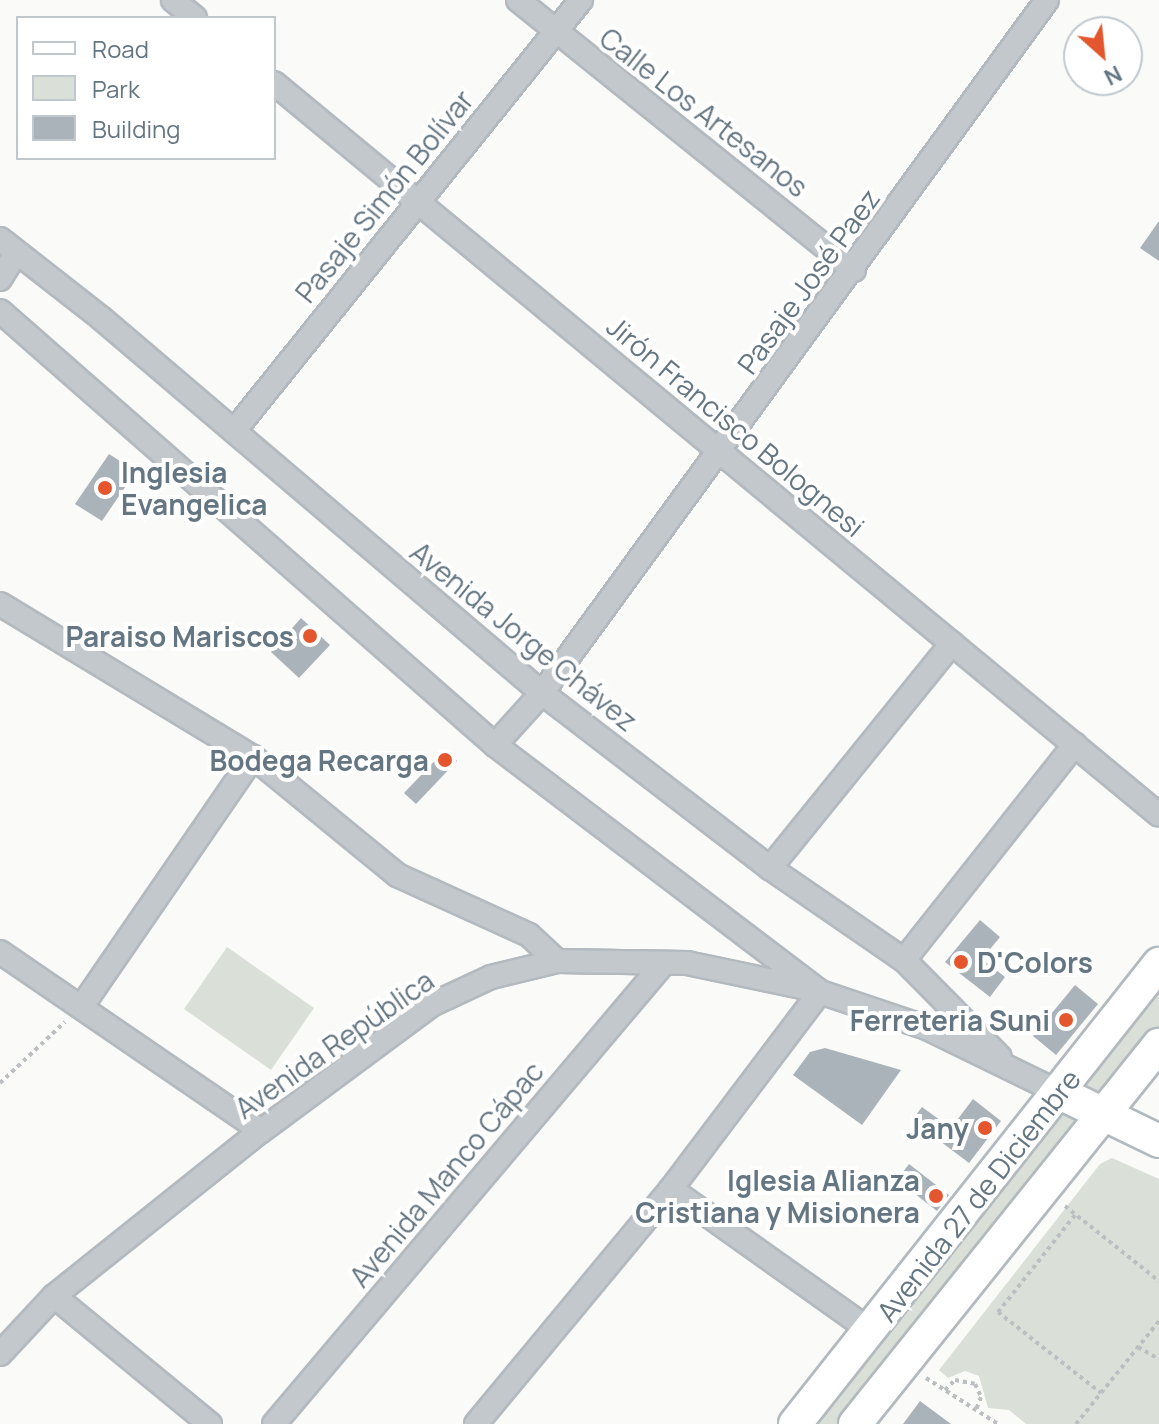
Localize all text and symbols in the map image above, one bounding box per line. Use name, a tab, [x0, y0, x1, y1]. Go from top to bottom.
legend	[16, 16, 276, 160]
north arrow	[1063, 16, 1143, 96]
street label: Calle Los Artesanos	[593, 20, 815, 204]
text: Road	[92, 32, 149, 65]
text: N	[1099, 59, 1127, 93]
text: Park	[92, 72, 140, 105]
street label: Pasaje Simón Bolívar	[288, 83, 480, 309]
text: Building	[92, 112, 180, 145]
street label: Pasaje José Paez	[730, 182, 886, 380]
street label: Jirón Francisco Bolognesi	[601, 309, 871, 543]
place label: Inglesia Evangelica	[121, 455, 267, 521]
marker: Inglesia Evangelica	[96, 479, 114, 497]
street label: Avenida Jorge Chávez	[404, 534, 644, 738]
place label: Paraiso Mariscos	[65, 619, 294, 653]
marker: Paraiso Mariscos	[301, 627, 319, 645]
place label: Bodega Recarga	[210, 743, 429, 777]
marker: Bodega Recarga	[436, 751, 454, 769]
place label: D'Colors	[977, 945, 1093, 979]
marker: D'Colors	[952, 953, 970, 971]
street label: Avenida República	[228, 963, 440, 1125]
place label: Ferreteria Suni	[850, 1003, 1050, 1037]
marker: Ferreteria Suni	[1057, 1011, 1075, 1029]
street label: Avenida Manco Cápac	[342, 1055, 550, 1293]
street label: Avenida 27 de Diciembre	[869, 1062, 1087, 1328]
place label: Jany	[906, 1111, 969, 1145]
marker: Jany	[976, 1119, 994, 1137]
place label: Iglesia Alianza Cristiana y Misionera	[635, 1163, 920, 1229]
marker: Iglesia Alianza Cristiana y Misionera	[927, 1187, 945, 1205]

